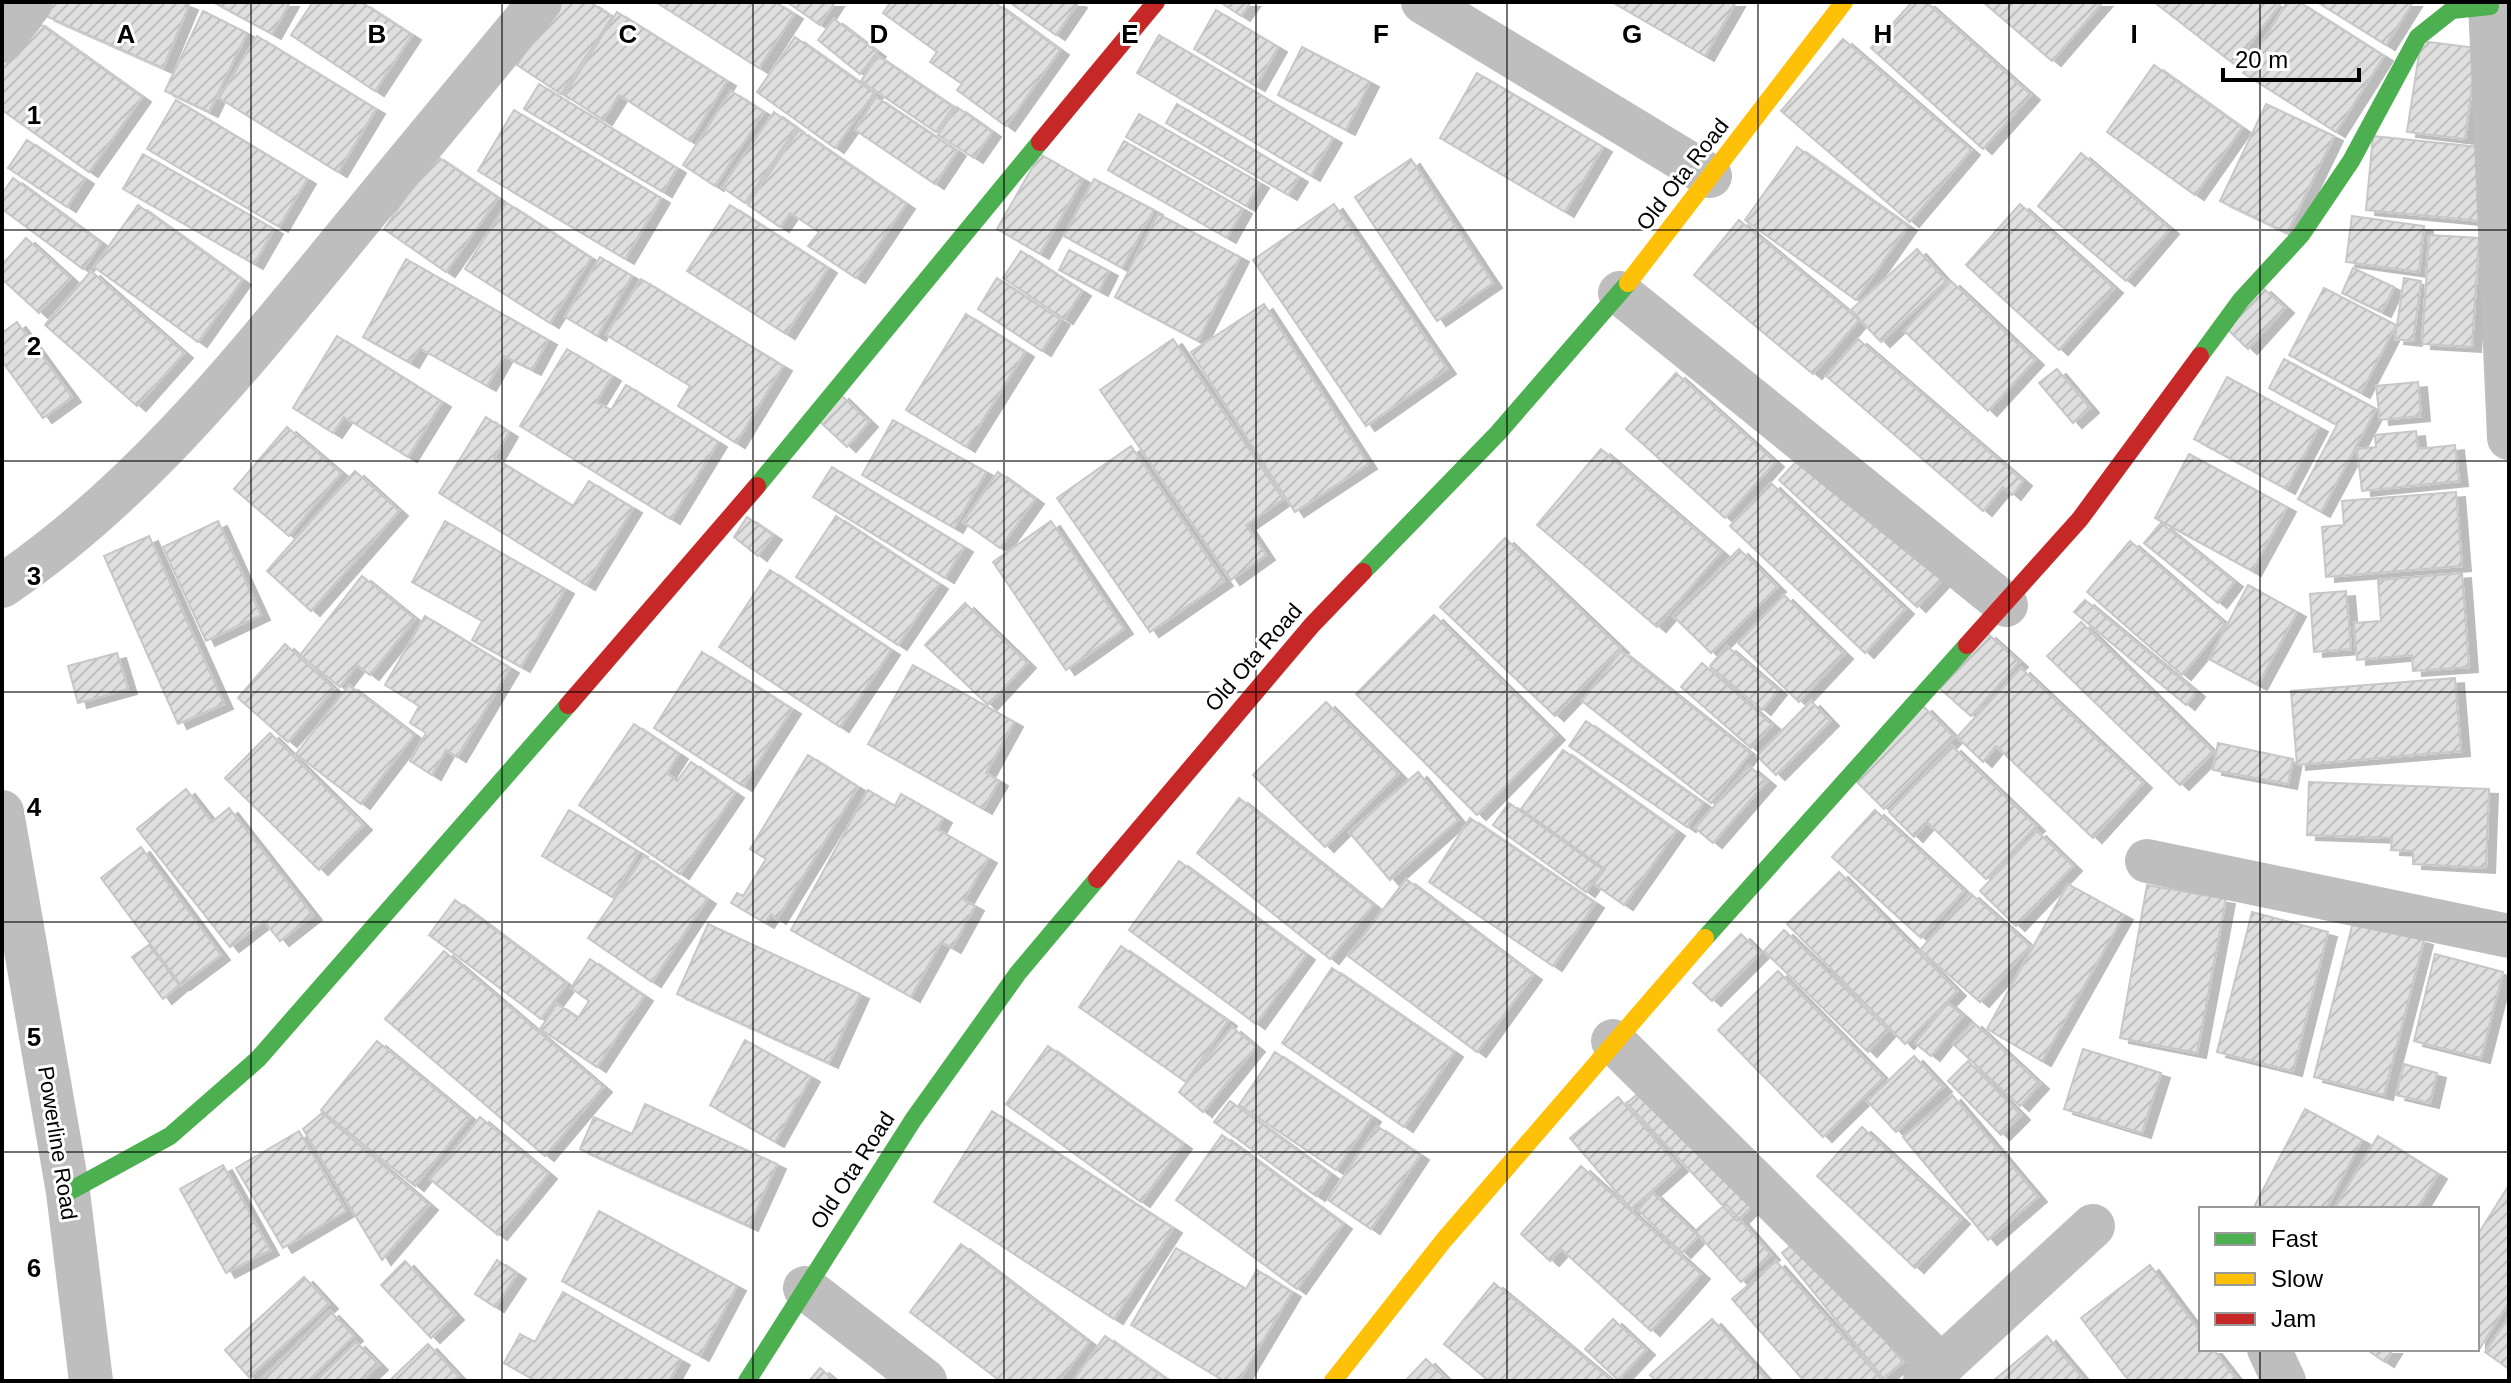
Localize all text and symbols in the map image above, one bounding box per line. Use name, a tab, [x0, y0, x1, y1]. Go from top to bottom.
text: A	[117, 19, 136, 49]
text: B	[368, 19, 386, 49]
text: C	[619, 19, 638, 49]
text: D	[870, 19, 888, 49]
text: E	[1121, 19, 1139, 49]
text: F	[1373, 19, 1389, 49]
text: G	[1622, 19, 1642, 49]
text: H	[1874, 19, 1892, 49]
text: I	[2130, 19, 2138, 49]
scale bar	[2223, 32, 2359, 82]
text: 20 m	[2235, 46, 2288, 73]
text: 1	[27, 100, 41, 130]
street label: Old Ota Road	[1631, 114, 1734, 235]
text: 2	[27, 331, 41, 361]
text: 3	[27, 561, 41, 591]
street label: Old Ota Road	[1200, 598, 1307, 716]
text: 4	[27, 792, 42, 822]
text: 5	[27, 1022, 41, 1052]
street label: Powerline Road	[33, 1064, 82, 1222]
street label: Old Ota Road	[805, 1107, 900, 1233]
legend	[2199, 1207, 2479, 1351]
text: Fast	[2271, 1225, 2318, 1252]
text: 6	[27, 1253, 41, 1283]
text: Slow	[2271, 1265, 2324, 1292]
text: Jam	[2271, 1305, 2316, 1332]

